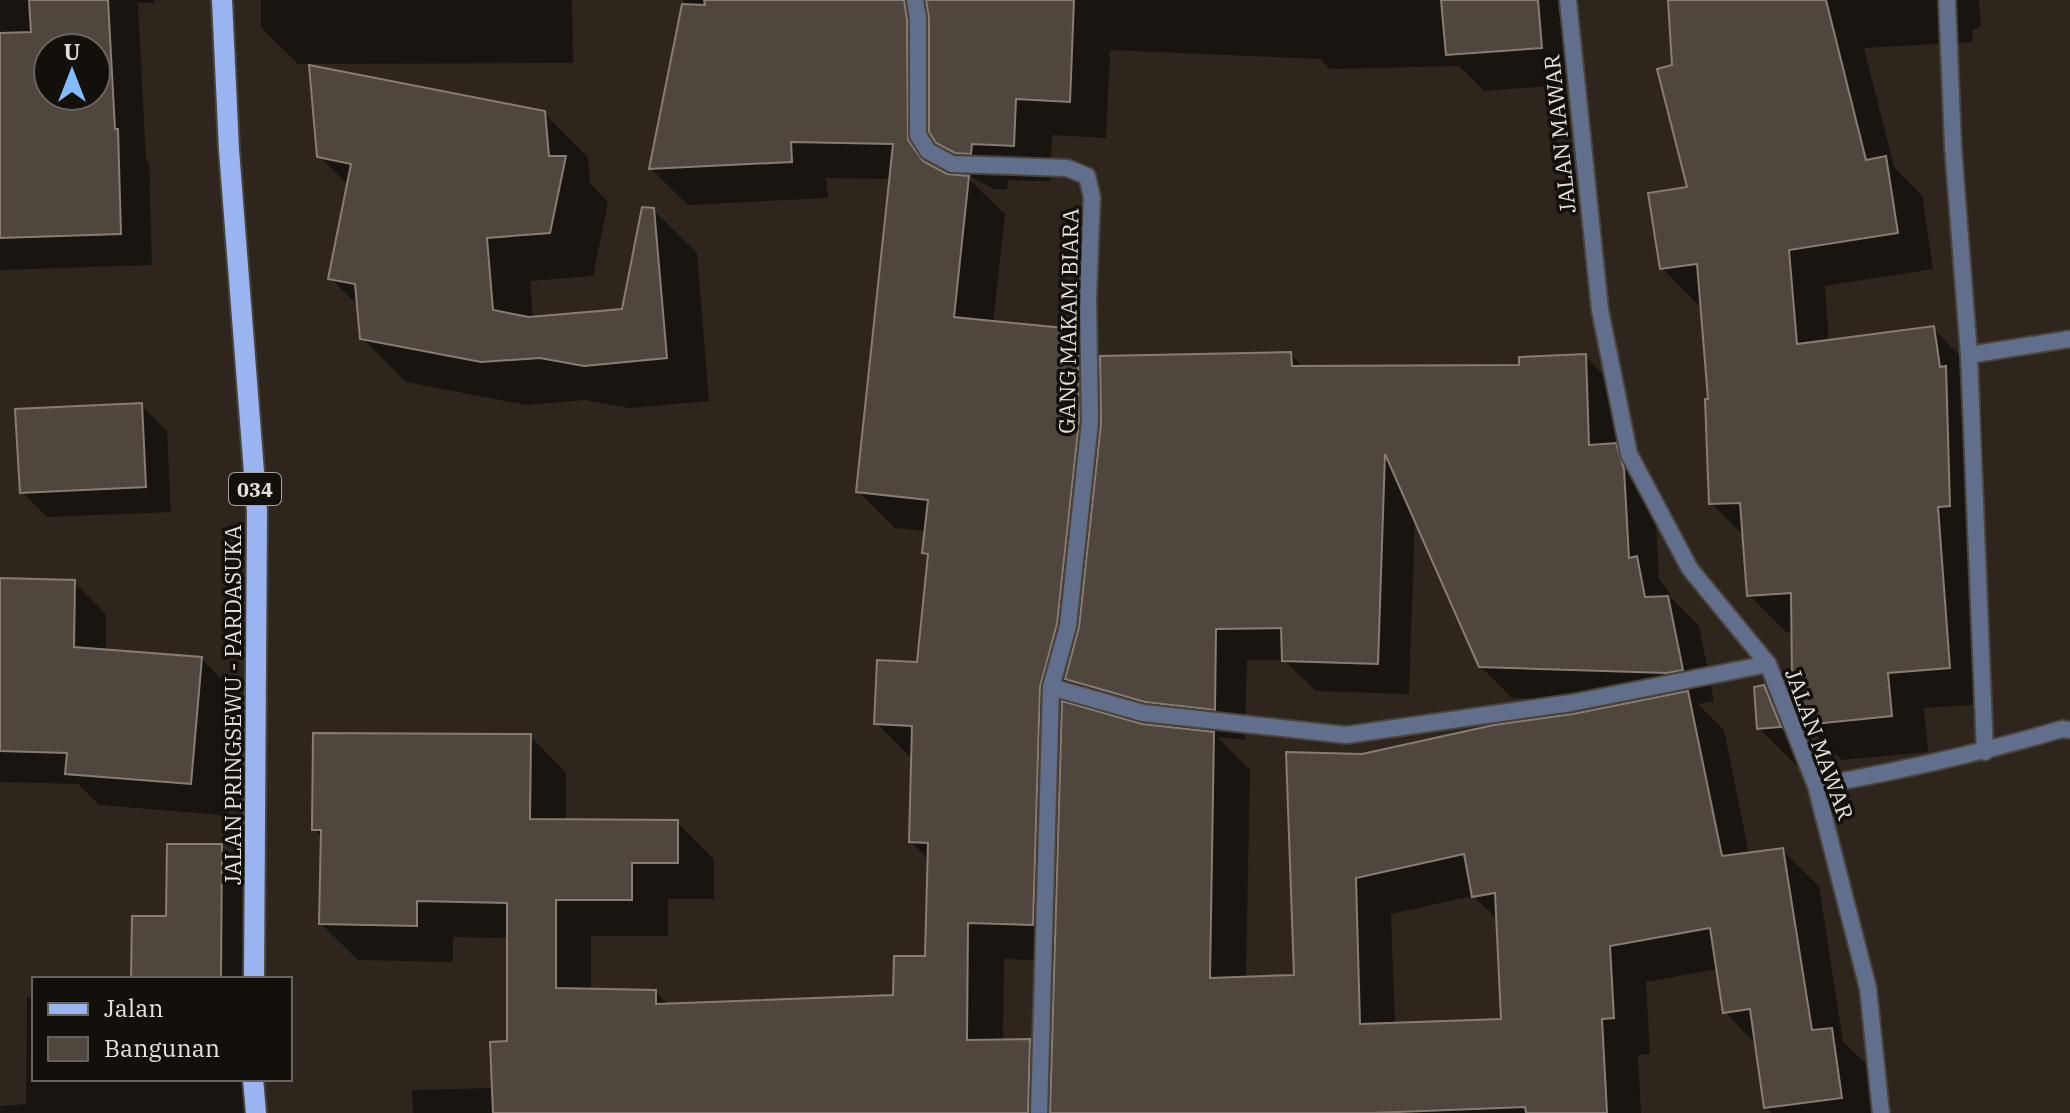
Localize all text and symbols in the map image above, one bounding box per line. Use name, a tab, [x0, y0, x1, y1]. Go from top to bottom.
north arrow	[32, 32, 112, 112]
text: U	[64, 37, 81, 66]
street label: JALAN MAWAR	[1536, 53, 1582, 215]
street label: GANG MAKAM BIARA	[1052, 208, 1084, 434]
road number: 034	[229, 473, 281, 505]
street label: JALAN PRINGSEWU - PARDASUKA	[218, 525, 247, 885]
street label: JALAN MAWAR	[1779, 664, 1861, 824]
legend	[32, 977, 292, 1081]
text: Jalan	[104, 992, 164, 1024]
text: Bangunan	[104, 1032, 220, 1064]

